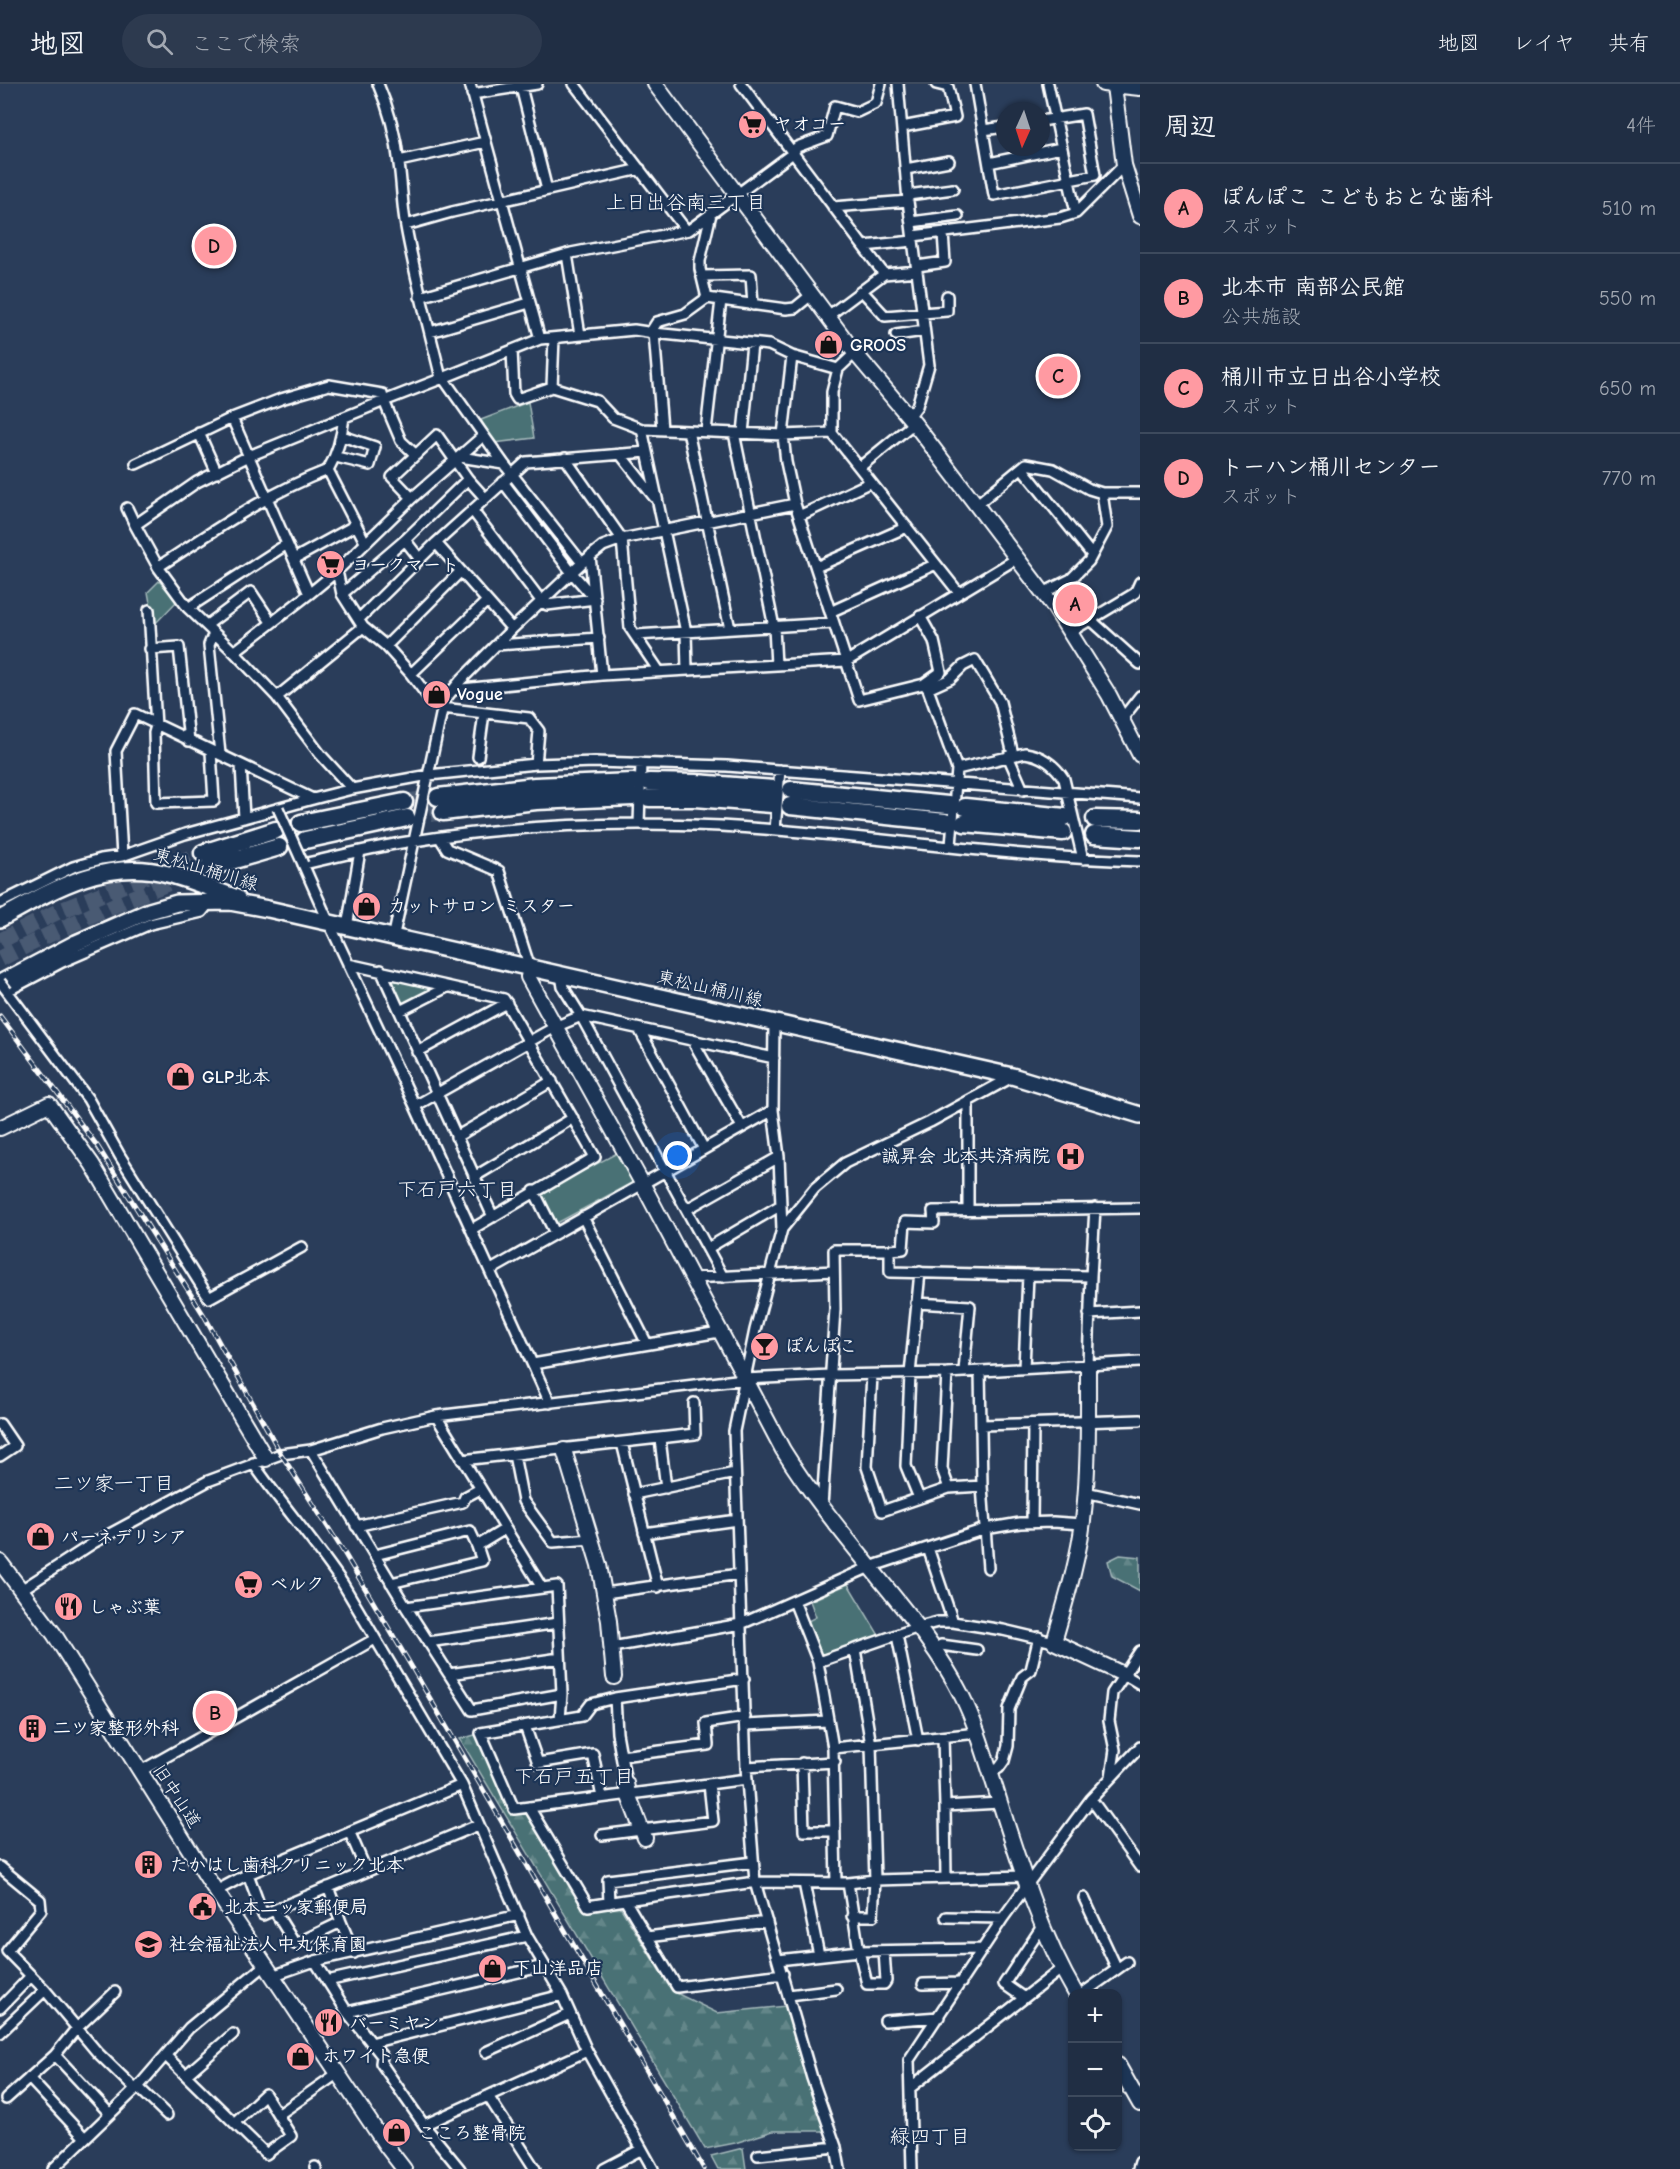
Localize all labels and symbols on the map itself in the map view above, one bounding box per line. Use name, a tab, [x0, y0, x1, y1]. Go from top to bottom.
north arrow	[996, 102, 1050, 156]
supermarket icon: ヤオコー	[737, 108, 769, 140]
place label: ヤオコー	[774, 114, 846, 135]
district label: 上日出谷南三丁目	[606, 191, 766, 214]
pin: D	[194, 224, 234, 268]
shop icon: GROOS	[813, 329, 845, 361]
place label: GROOS	[850, 335, 906, 356]
pin: C	[1038, 354, 1078, 398]
supermarket icon: ヨークマート	[315, 549, 347, 581]
place label: ヨークマート	[352, 555, 459, 576]
pin: A	[1056, 582, 1094, 626]
shop icon: Vogue	[420, 678, 452, 710]
place label: Vogue	[457, 684, 503, 705]
street label: 東松山桶川線	[151, 844, 261, 895]
shop icon: カットサロン ミスター	[351, 890, 383, 922]
place label: カットサロン ミスター	[388, 896, 575, 917]
street label: 東松山桶川線	[655, 966, 765, 1011]
shop icon: GLP北本	[165, 1061, 197, 1093]
place label: GLP北本	[202, 1067, 270, 1088]
hospital icon: 誠昇会 北本共済病院	[1055, 1140, 1087, 1172]
your location	[663, 1141, 692, 1170]
place label: 誠昇会 北本共済病院	[882, 1146, 1050, 1167]
district label: 下石戸六丁目	[397, 1178, 517, 1201]
bar icon: ぽんぽこ	[748, 1330, 780, 1362]
place label: ぽんぽこ	[785, 1336, 857, 1357]
district label: 二ツ家一丁目	[54, 1472, 174, 1495]
shop icon: パーネデリシア	[24, 1521, 56, 1553]
place label: パーネデリシア	[61, 1527, 187, 1548]
supermarket icon: ベルク	[233, 1568, 265, 1600]
place label: ベルク	[270, 1574, 324, 1595]
restaurant icon: しゃぶ葉	[52, 1591, 84, 1623]
place label: しゃぶ葉	[89, 1597, 161, 1618]
pin: B	[196, 1690, 234, 1736]
building icon: 二ツ家整形外科	[16, 1712, 48, 1744]
place label: 二ツ家整形外科	[53, 1718, 179, 1739]
street label: 旧中山道	[148, 1760, 205, 1832]
district label: 下石戸五丁目	[514, 1765, 634, 1788]
building icon: たかはし歯科クリニック北本	[133, 1849, 165, 1881]
place label: たかはし歯科クリニック北本	[170, 1855, 404, 1876]
public building icon: 北本二ッ家郵便局	[187, 1891, 219, 1923]
place label: 北本二ッ家郵便局	[224, 1897, 368, 1918]
school or university icon: 社会福祉法人中丸保育園	[132, 1928, 164, 1960]
place label: 社会福祉法人中丸保育園	[169, 1934, 367, 1955]
shop icon: 下山洋品店	[476, 1952, 508, 1984]
place label: 下山洋品店	[513, 1958, 603, 1979]
restaurant icon: バーミヤン	[312, 2007, 344, 2039]
place label: バーミヤン	[349, 2013, 439, 2034]
shop icon: ホワイト急便	[285, 2040, 317, 2072]
place label: ホワイト急便	[322, 2046, 430, 2067]
shop icon: こころ整骨院	[381, 2117, 413, 2149]
place label: こころ整骨院	[418, 2123, 526, 2144]
district label: 緑四丁目	[890, 2125, 970, 2148]

